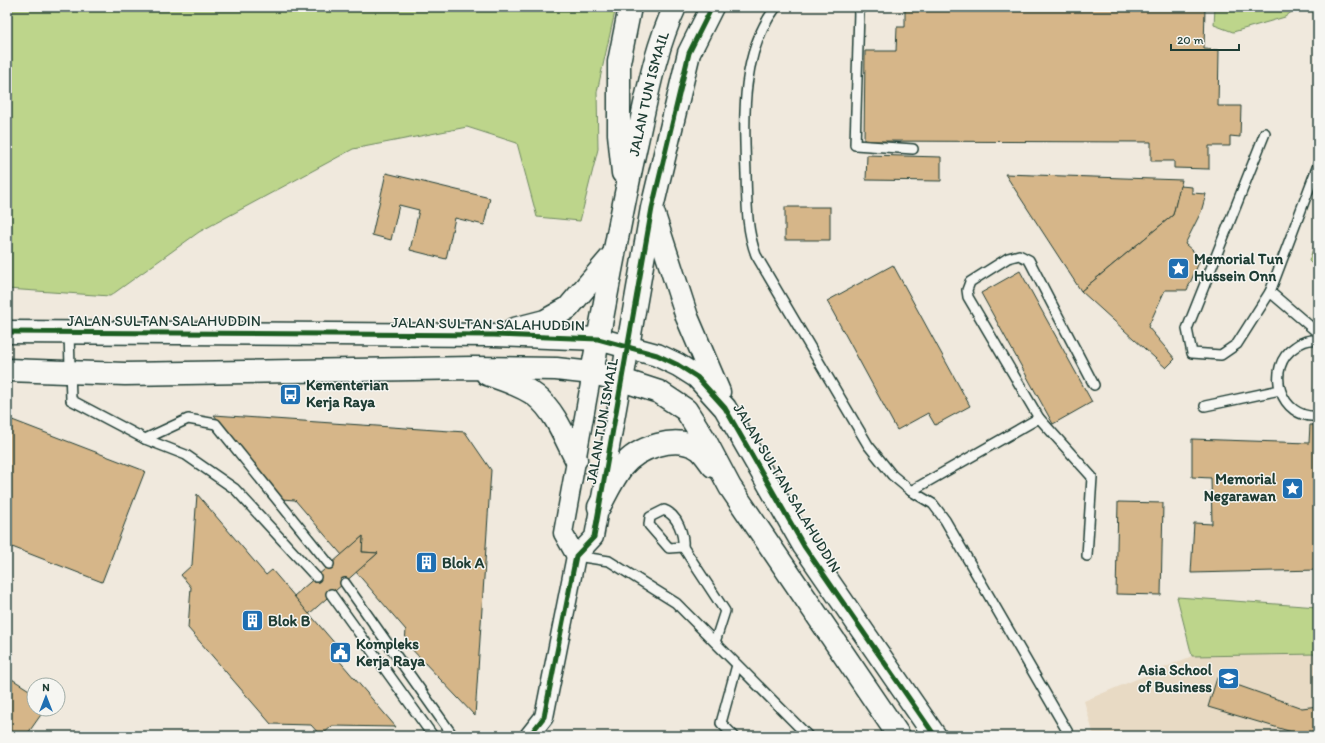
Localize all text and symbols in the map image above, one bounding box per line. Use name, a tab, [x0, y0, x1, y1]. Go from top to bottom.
scale bar	[1171, 26, 1239, 52]
street label: JALAN TUN ISMAIL	[625, 28, 673, 158]
text: 20 m	[1177, 33, 1204, 47]
place label: Memorial Tun Hussein Onn	[1194, 250, 1284, 285]
place icon: Memorial Tun Hussein Onn	[1165, 255, 1191, 281]
street label: JALAN SULTAN SALAHUDDIN	[67, 312, 261, 330]
street label: JALAN SULTAN SALAHUDDIN	[391, 313, 585, 335]
street label: JALAN TUN ISMAIL	[582, 356, 622, 485]
place label: Kementerian Kerja Raya	[306, 376, 389, 412]
bus stop icon: Kementerian Kerja Raya	[277, 381, 303, 407]
street label: JALAN SULTAN SALAHUDDIN	[729, 400, 845, 576]
place label: Memorial Negarawan	[1204, 470, 1277, 506]
place icon: Memorial Negarawan	[1279, 475, 1305, 501]
building icon: Blok A	[413, 550, 439, 576]
place label: Blok A	[442, 554, 485, 572]
building icon: Blok B	[239, 608, 265, 634]
place label: Blok B	[268, 612, 311, 630]
place label: Kompleks Kerja Raya	[356, 635, 425, 671]
public building icon: Kompleks Kerja Raya	[327, 640, 353, 666]
place label: Asia School of Business	[1137, 661, 1213, 696]
school or university icon: Asia School of Business	[1215, 666, 1241, 692]
north arrow	[26, 677, 66, 717]
text: N	[42, 681, 50, 694]

